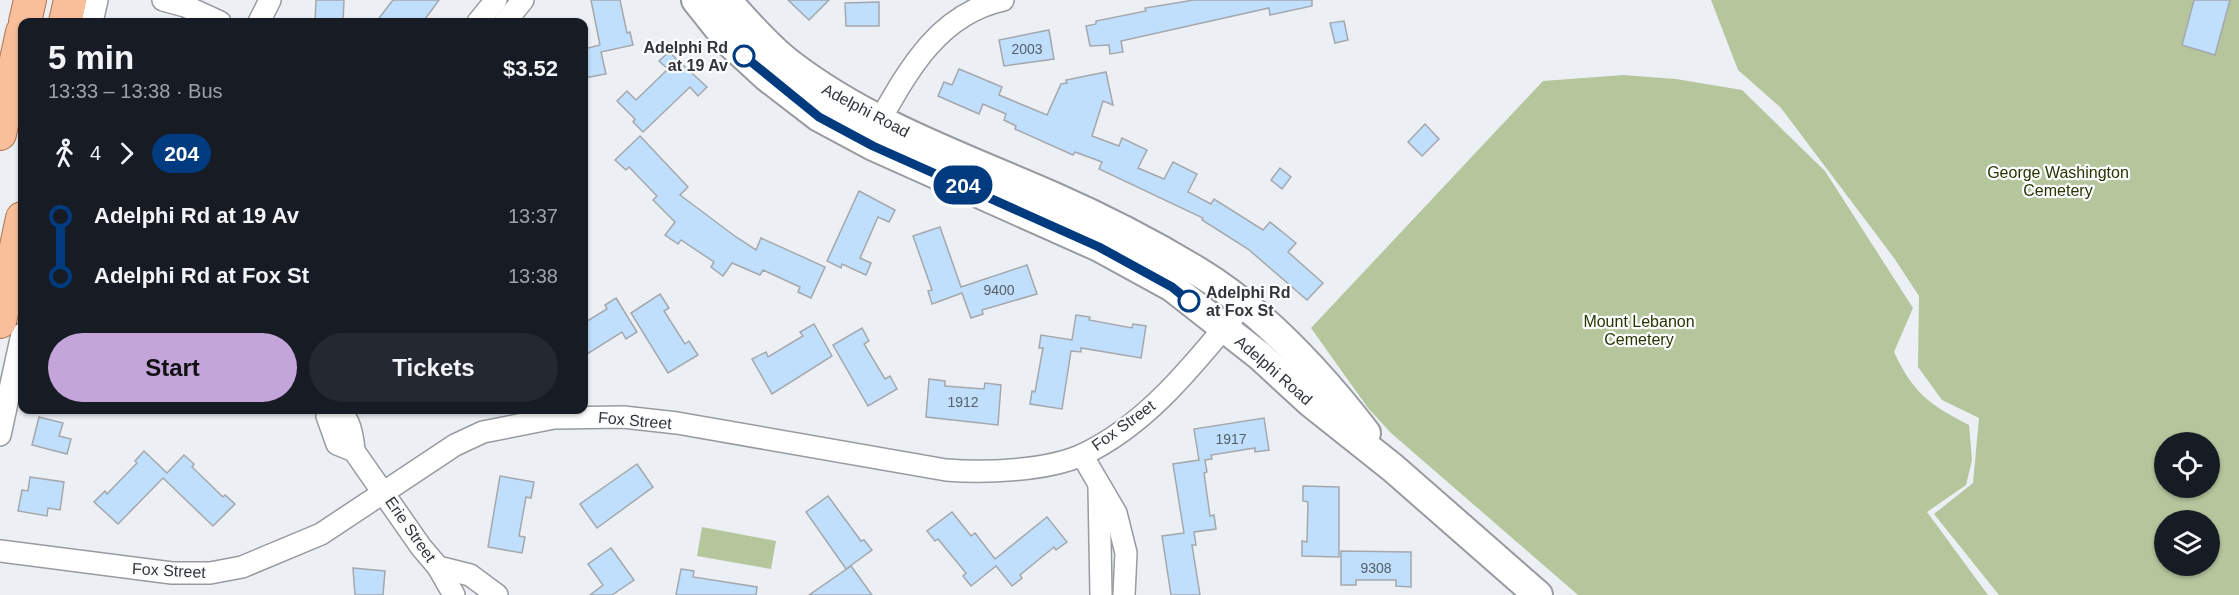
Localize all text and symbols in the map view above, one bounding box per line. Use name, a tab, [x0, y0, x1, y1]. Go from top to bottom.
text: 5 min	[48, 39, 134, 76]
place label: Adelphi Rd at 19 Av	[644, 39, 728, 74]
house number: 2003	[1011, 41, 1043, 57]
marker: Adelphi Rd at 19 Av	[733, 45, 755, 67]
text: $3.52	[503, 56, 558, 81]
text: 13:33 – 13:38 · Bus	[48, 80, 223, 102]
street label: Adelphi Road	[819, 80, 912, 140]
icon: walk	[48, 137, 81, 170]
icon: forward	[110, 137, 143, 170]
text: 4	[90, 142, 101, 164]
text: 204	[164, 142, 199, 165]
park label: George Washington Cemetery	[1987, 164, 2129, 199]
line badge: 204	[928, 166, 998, 204]
text: 204	[945, 174, 981, 197]
text: Adelphi Rd at 19 Av	[94, 203, 299, 228]
text: 13:37	[508, 205, 558, 227]
text: Adelphi Rd at Fox St	[94, 263, 309, 288]
text: 13:38	[508, 265, 558, 287]
house number: 9400	[983, 282, 1015, 298]
place label: Adelphi Rd at Fox St	[1206, 284, 1290, 319]
marker: Adelphi Rd at Fox St	[1178, 290, 1200, 312]
park label: Mount Lebanon Cemetery	[1583, 313, 1695, 348]
street label: Adelphi Road	[1232, 332, 1316, 408]
button: Start	[48, 333, 297, 402]
button: Tickets	[309, 333, 558, 402]
house number: 1912	[947, 394, 979, 410]
street label: Fox Street	[1088, 397, 1159, 454]
street label: Fox Street	[597, 409, 673, 432]
house number: 1917	[1215, 431, 1247, 447]
map controls	[2154, 432, 2220, 576]
button: locate	[2154, 432, 2220, 498]
street label: Erie Street	[382, 493, 440, 566]
button: layers	[2154, 510, 2220, 576]
street label: Fox Street	[132, 560, 207, 581]
house number: 9308	[1360, 560, 1392, 576]

